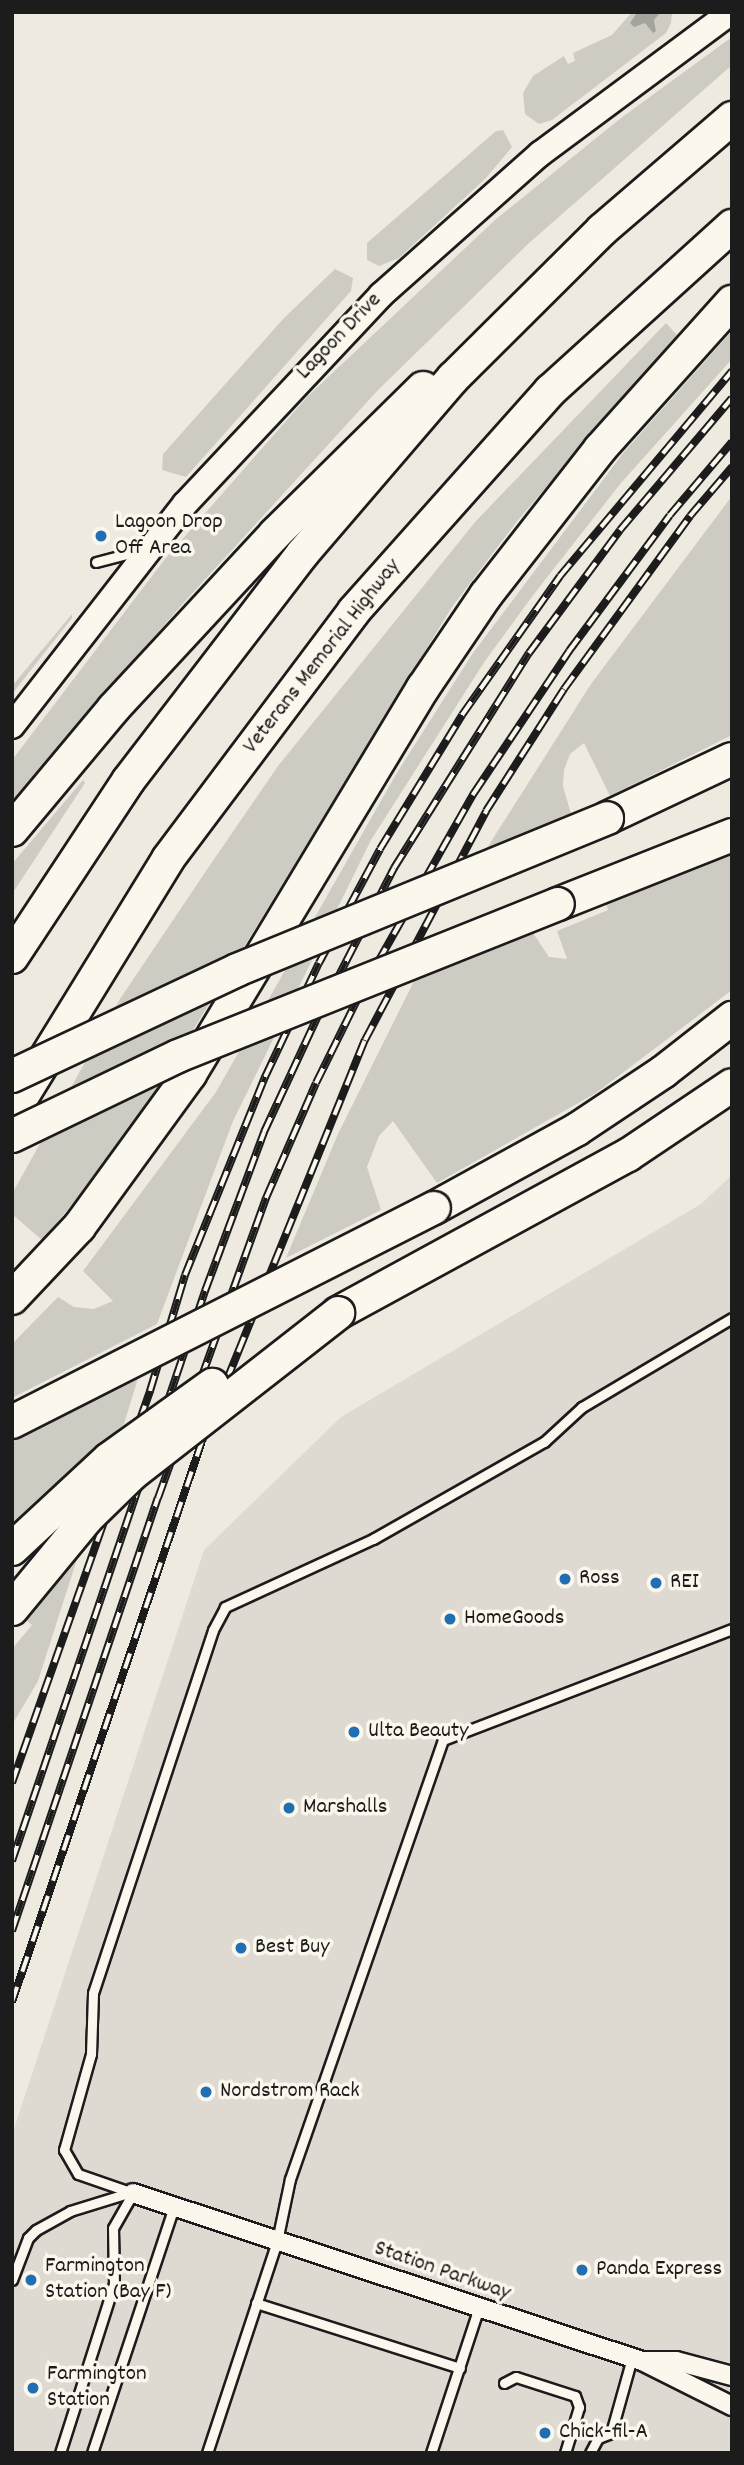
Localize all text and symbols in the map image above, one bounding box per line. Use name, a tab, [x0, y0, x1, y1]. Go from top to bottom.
street label: Lagoon Drive	[292, 288, 388, 386]
place label: Lagoon Drop Off Area	[115, 509, 223, 563]
marker: Lagoon Drop Off Area	[93, 528, 109, 544]
street label: Veterans Memorial Highway	[238, 554, 408, 760]
place label: Ross	[579, 1565, 620, 1593]
place label: REI	[670, 1569, 699, 1597]
marker: Ross	[557, 1571, 573, 1587]
marker: REI	[648, 1575, 664, 1591]
place label: HomeGoods	[464, 1605, 564, 1633]
marker: HomeGoods	[442, 1611, 458, 1627]
place label: Ulta Beauty	[368, 1718, 469, 1746]
marker: Ulta Beauty	[346, 1724, 362, 1740]
place label: Marshalls	[303, 1794, 387, 1822]
marker: Marshalls	[281, 1800, 297, 1816]
place label: Best Buy	[255, 1934, 330, 1962]
marker: Best Buy	[233, 1940, 249, 1956]
place label: Nordstrom Rack	[220, 2078, 360, 2106]
marker: Nordstrom Rack	[198, 2084, 214, 2100]
street label: Station Parkway	[370, 2236, 514, 2308]
place label: Farmington Station (Bay F)	[45, 2253, 171, 2307]
place label: Panda Express	[596, 2256, 722, 2284]
marker: Panda Express	[574, 2262, 590, 2278]
marker: Farmington Station (Bay F)	[23, 2272, 39, 2288]
place label: Farmington Station	[47, 2361, 147, 2415]
marker: Farmington Station	[25, 2380, 41, 2396]
place label: Chick-fil-A	[559, 2419, 648, 2447]
marker: Chick-fil-A	[537, 2425, 553, 2441]

